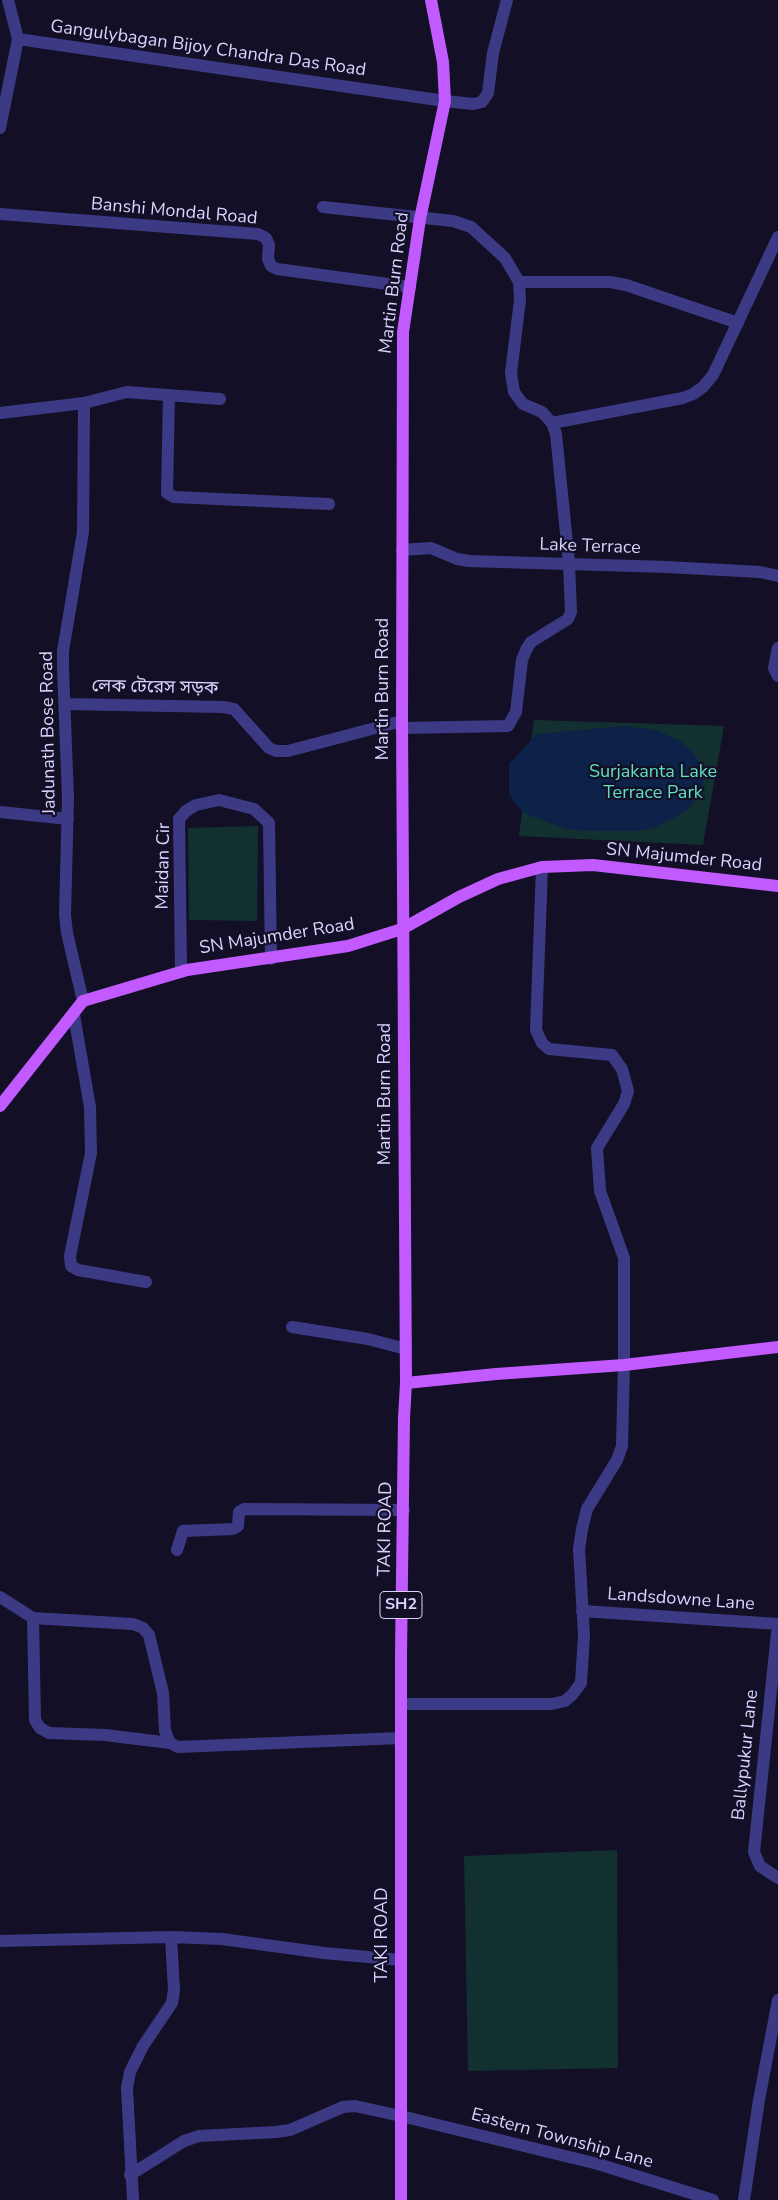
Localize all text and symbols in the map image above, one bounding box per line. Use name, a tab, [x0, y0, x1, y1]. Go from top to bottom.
street label: Gangulybagan Bijoy Chandra Das Road	[49, 16, 367, 82]
street label: Banshi Mondal Road	[90, 194, 258, 230]
street label: Martin Burn Road	[376, 211, 414, 355]
street label: Lake Terrace	[539, 534, 641, 560]
street label: Martin Burn Road	[373, 618, 395, 760]
street label: Jadunath Bose Road	[37, 651, 61, 815]
street label: লেক টেরেস সড়ক	[91, 676, 219, 700]
park label: Surjakanta Lake Terrace Park	[589, 762, 717, 804]
street label: Maidan Cir	[152, 822, 176, 910]
street label: SN Majumder Road	[605, 839, 763, 877]
street label: SN Majumder Road	[198, 914, 356, 960]
street label: Martin Burn Road	[375, 1023, 397, 1165]
street label: TAKI ROAD	[374, 1481, 398, 1577]
street label: Landsdowne Lane	[607, 1584, 755, 1616]
road number: SH2	[380, 1592, 422, 1618]
street label: Ballypukur Lane	[728, 1689, 764, 1821]
street label: TAKI ROAD	[372, 1887, 394, 1983]
street label: Eastern Township Lane	[469, 2104, 655, 2174]

